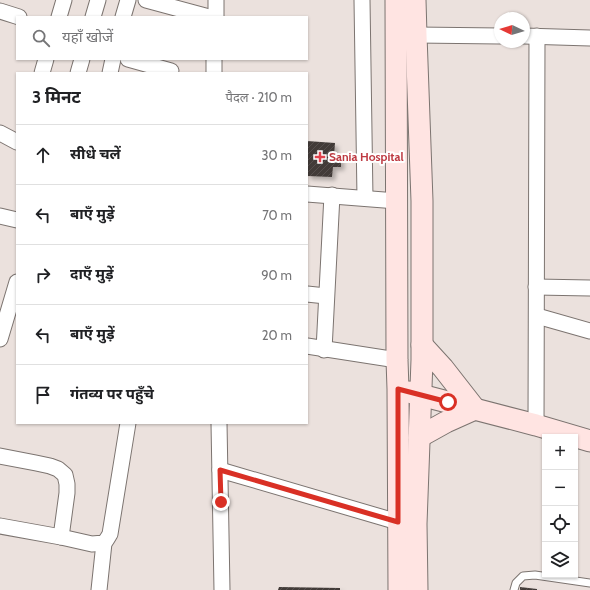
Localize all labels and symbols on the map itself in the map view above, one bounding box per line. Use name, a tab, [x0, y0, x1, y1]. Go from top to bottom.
north arrow	[494, 12, 530, 48]
place label: Sania Hospital	[329, 149, 404, 164]
marker: Sania Hospital	[314, 151, 326, 163]
route start	[439, 393, 457, 411]
route end	[212, 493, 230, 511]

